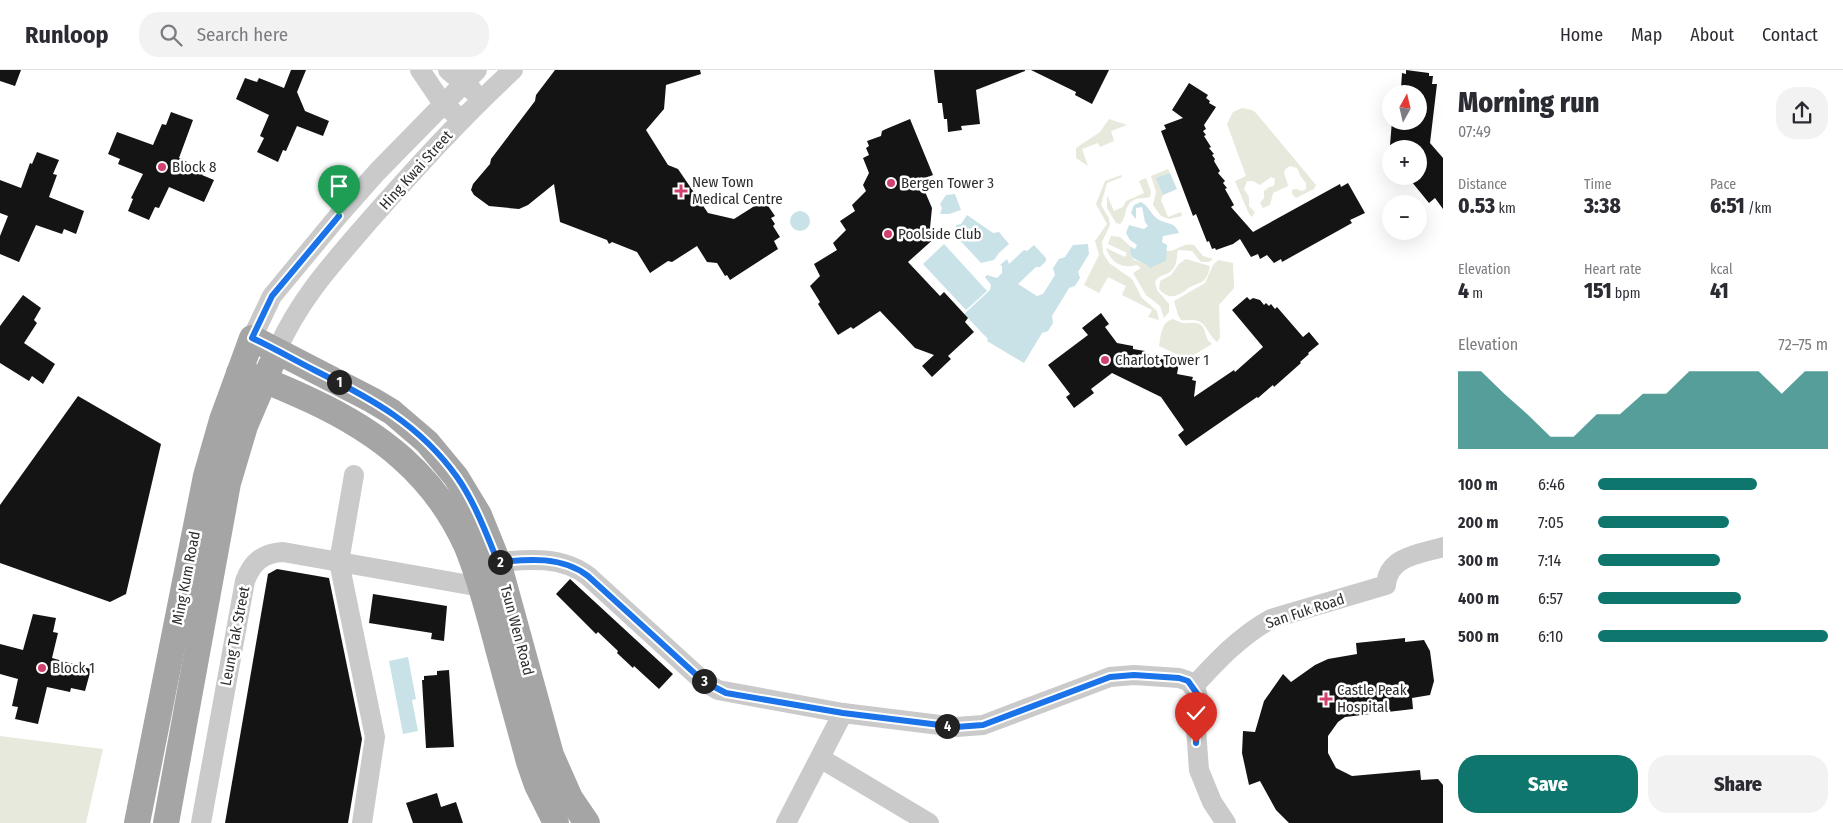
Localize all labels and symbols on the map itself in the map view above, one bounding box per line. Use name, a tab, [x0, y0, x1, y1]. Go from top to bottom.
north arrow	[1382, 85, 1428, 130]
street label: Hing Kwai Street	[376, 127, 456, 213]
place label: Block 8	[172, 158, 216, 176]
marker: Block 8	[156, 161, 168, 173]
pin	[318, 165, 360, 216]
place label: New Town Medical Centre	[692, 173, 783, 208]
place label: Bergen Tower 3	[901, 174, 994, 192]
marker: Bergen Tower 3	[885, 177, 897, 189]
marker: New Town Medical Centre	[674, 184, 688, 198]
place label: Poolside Club	[898, 225, 982, 243]
marker: Poolside Club	[882, 228, 894, 240]
place label: Charlot Tower 1	[1115, 351, 1209, 369]
marker: Charlot Tower 1	[1099, 354, 1111, 366]
pin: 1	[326, 370, 352, 394]
street label: Ming Kum Road	[168, 530, 204, 626]
pin: 2	[488, 550, 512, 574]
street label: Tsun Wen Road	[496, 583, 538, 677]
street label: Leung Tak Street	[217, 585, 253, 687]
street label: San Fuk Road	[1263, 590, 1347, 632]
place label: Block 1	[52, 659, 95, 677]
marker: Block 1	[36, 662, 48, 674]
pin: 3	[692, 668, 716, 694]
place label: Castle Peak Hospital	[1337, 681, 1407, 716]
pin	[1175, 692, 1217, 743]
marker: Castle Peak Hospital	[1319, 692, 1333, 706]
pin: 4	[934, 714, 960, 738]

